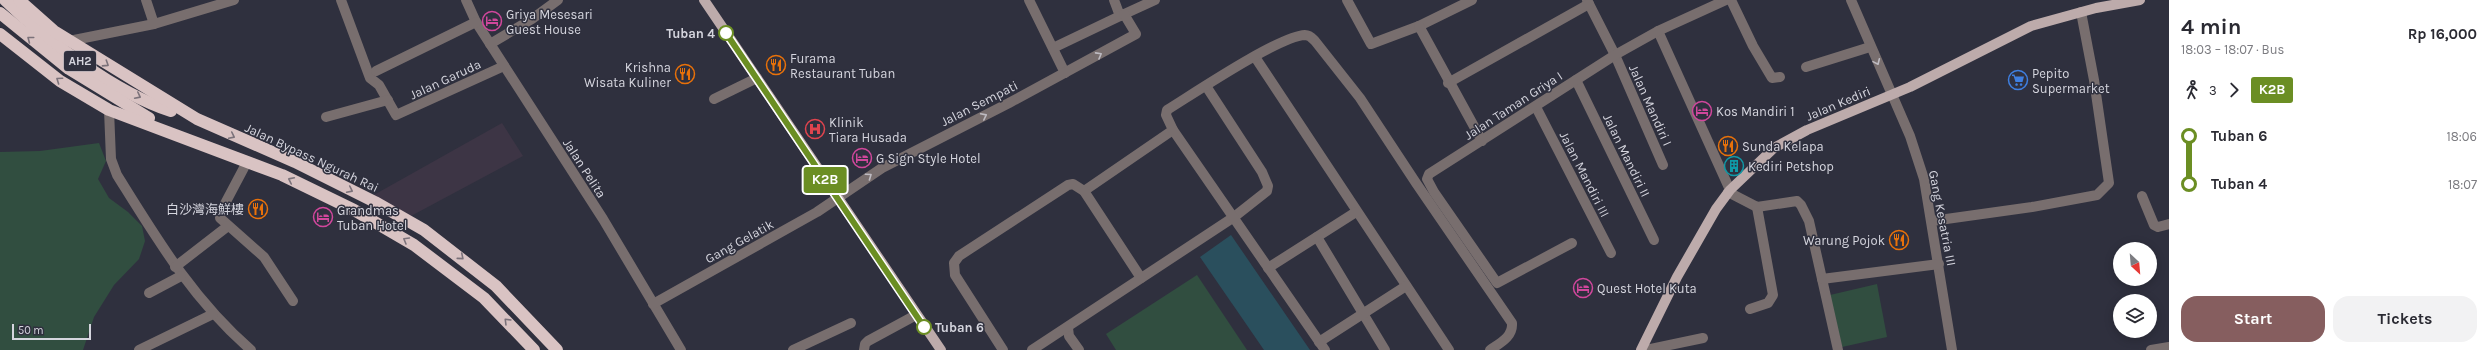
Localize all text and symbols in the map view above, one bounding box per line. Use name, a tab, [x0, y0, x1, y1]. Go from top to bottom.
place label: Griya Mesesari Guest House	[506, 7, 593, 37]
hotel icon: Griya Mesesari Guest House	[481, 10, 503, 32]
text: 4 min	[2181, 14, 2241, 40]
marker: Tuban 4	[718, 25, 734, 41]
text: Rp 16,000	[2408, 25, 2477, 43]
place label: Tuban 4	[666, 26, 715, 41]
one-way arrow	[28, 37, 35, 44]
text: 18:03 – 18:07 · Bus	[2181, 42, 2284, 57]
road number: AH2	[64, 51, 96, 71]
place label: Furama Restaurant Tuban	[790, 51, 895, 81]
one-way arrow	[1095, 52, 1102, 59]
restaurant icon: Furama Restaurant Tuban	[765, 54, 787, 76]
street label: Jalan Garuda	[407, 56, 483, 103]
one-way arrow	[1872, 58, 1880, 65]
one-way arrow	[102, 60, 109, 67]
place label: Krishna Wisata Kuliner	[584, 60, 671, 90]
street label: Jalan Mandiri I	[1626, 62, 1675, 148]
restaurant icon: Krishna Wisata Kuliner	[674, 63, 696, 85]
place label: Pepito Supermarket	[2032, 66, 2110, 96]
street label: Jalan Taman Griya I	[1461, 68, 1565, 143]
supermarket icon: Pepito Supermarket	[2007, 69, 2029, 91]
one-way arrow	[56, 77, 63, 85]
street label: Jalan Sempati	[938, 78, 1020, 129]
icon: walk	[2181, 79, 2203, 101]
icon: forward	[2223, 79, 2245, 101]
text: K2B	[2259, 81, 2285, 98]
street label: Jalan Kediri	[1804, 83, 1873, 124]
text: 3	[2209, 83, 2217, 98]
one-way arrow	[134, 91, 142, 99]
hotel icon: Kos Mandiri 1	[1691, 100, 1713, 122]
place label: Kos Mandiri 1	[1716, 104, 1794, 119]
street label: Jalan Mandiri II	[1600, 111, 1653, 199]
one-way arrow	[980, 113, 987, 121]
place label: Klinik Tiara Husada	[829, 115, 907, 145]
hospital icon: Klinik Tiara Husada	[804, 118, 826, 140]
street label: Jalan Bypass Ngurah Rai	[243, 120, 381, 195]
text: Tuban 6	[2211, 127, 2267, 145]
street label: Jalan Mandiri III	[1556, 129, 1613, 220]
text: 18:06	[2447, 129, 2477, 144]
one-way arrow	[228, 131, 235, 139]
restaurant icon: Sunda Kelapa	[1717, 135, 1739, 157]
street label: Jalan Pelita	[560, 136, 609, 201]
place label: Sunda Kelapa	[1742, 139, 1824, 154]
hotel icon: G Sign Style Hotel	[851, 147, 873, 169]
place label: G Sign Style Hotel	[876, 151, 981, 166]
building icon: Kediri Petshop	[1723, 155, 1745, 177]
place label: Kediri Petshop	[1748, 159, 1834, 174]
line badge: K2B	[802, 167, 848, 193]
street label: Gang Kesatria III	[1926, 169, 1959, 267]
text: K2B	[812, 171, 838, 188]
one-way arrow	[865, 173, 872, 181]
text: Tuban 4	[2211, 175, 2267, 193]
one-way arrow	[288, 177, 295, 185]
text: 18:07	[2448, 177, 2477, 192]
one-way arrow	[346, 185, 354, 193]
restaurant icon: 白沙灣海鮮樓	[247, 198, 269, 220]
place label: 白沙灣海鮮樓	[166, 202, 244, 217]
place label: Grandmas Tuban Hotel	[337, 203, 407, 233]
hotel icon: Grandmas Tuban Hotel	[312, 206, 334, 228]
street label: Gang Gelatik	[702, 217, 776, 266]
restaurant icon: Warung Pojok	[1888, 229, 1910, 251]
place label: Warung Pojok	[1803, 233, 1885, 248]
one-way arrow	[403, 238, 410, 245]
north arrow	[2113, 242, 2157, 286]
map controls	[2113, 242, 2157, 338]
one-way arrow	[456, 253, 464, 260]
hotel icon: Quest Hotel Kuta	[1572, 277, 1594, 299]
place label: Quest Hotel Kuta	[1597, 281, 1697, 296]
button: layers	[2113, 294, 2157, 338]
button: Start	[2181, 296, 2325, 342]
button: Tickets	[2333, 296, 2477, 342]
one-way arrow	[504, 318, 512, 326]
marker: Tuban 6	[916, 319, 932, 335]
place label: Tuban 6	[935, 320, 984, 335]
scale bar	[12, 322, 91, 341]
text: 50 m	[18, 324, 44, 337]

